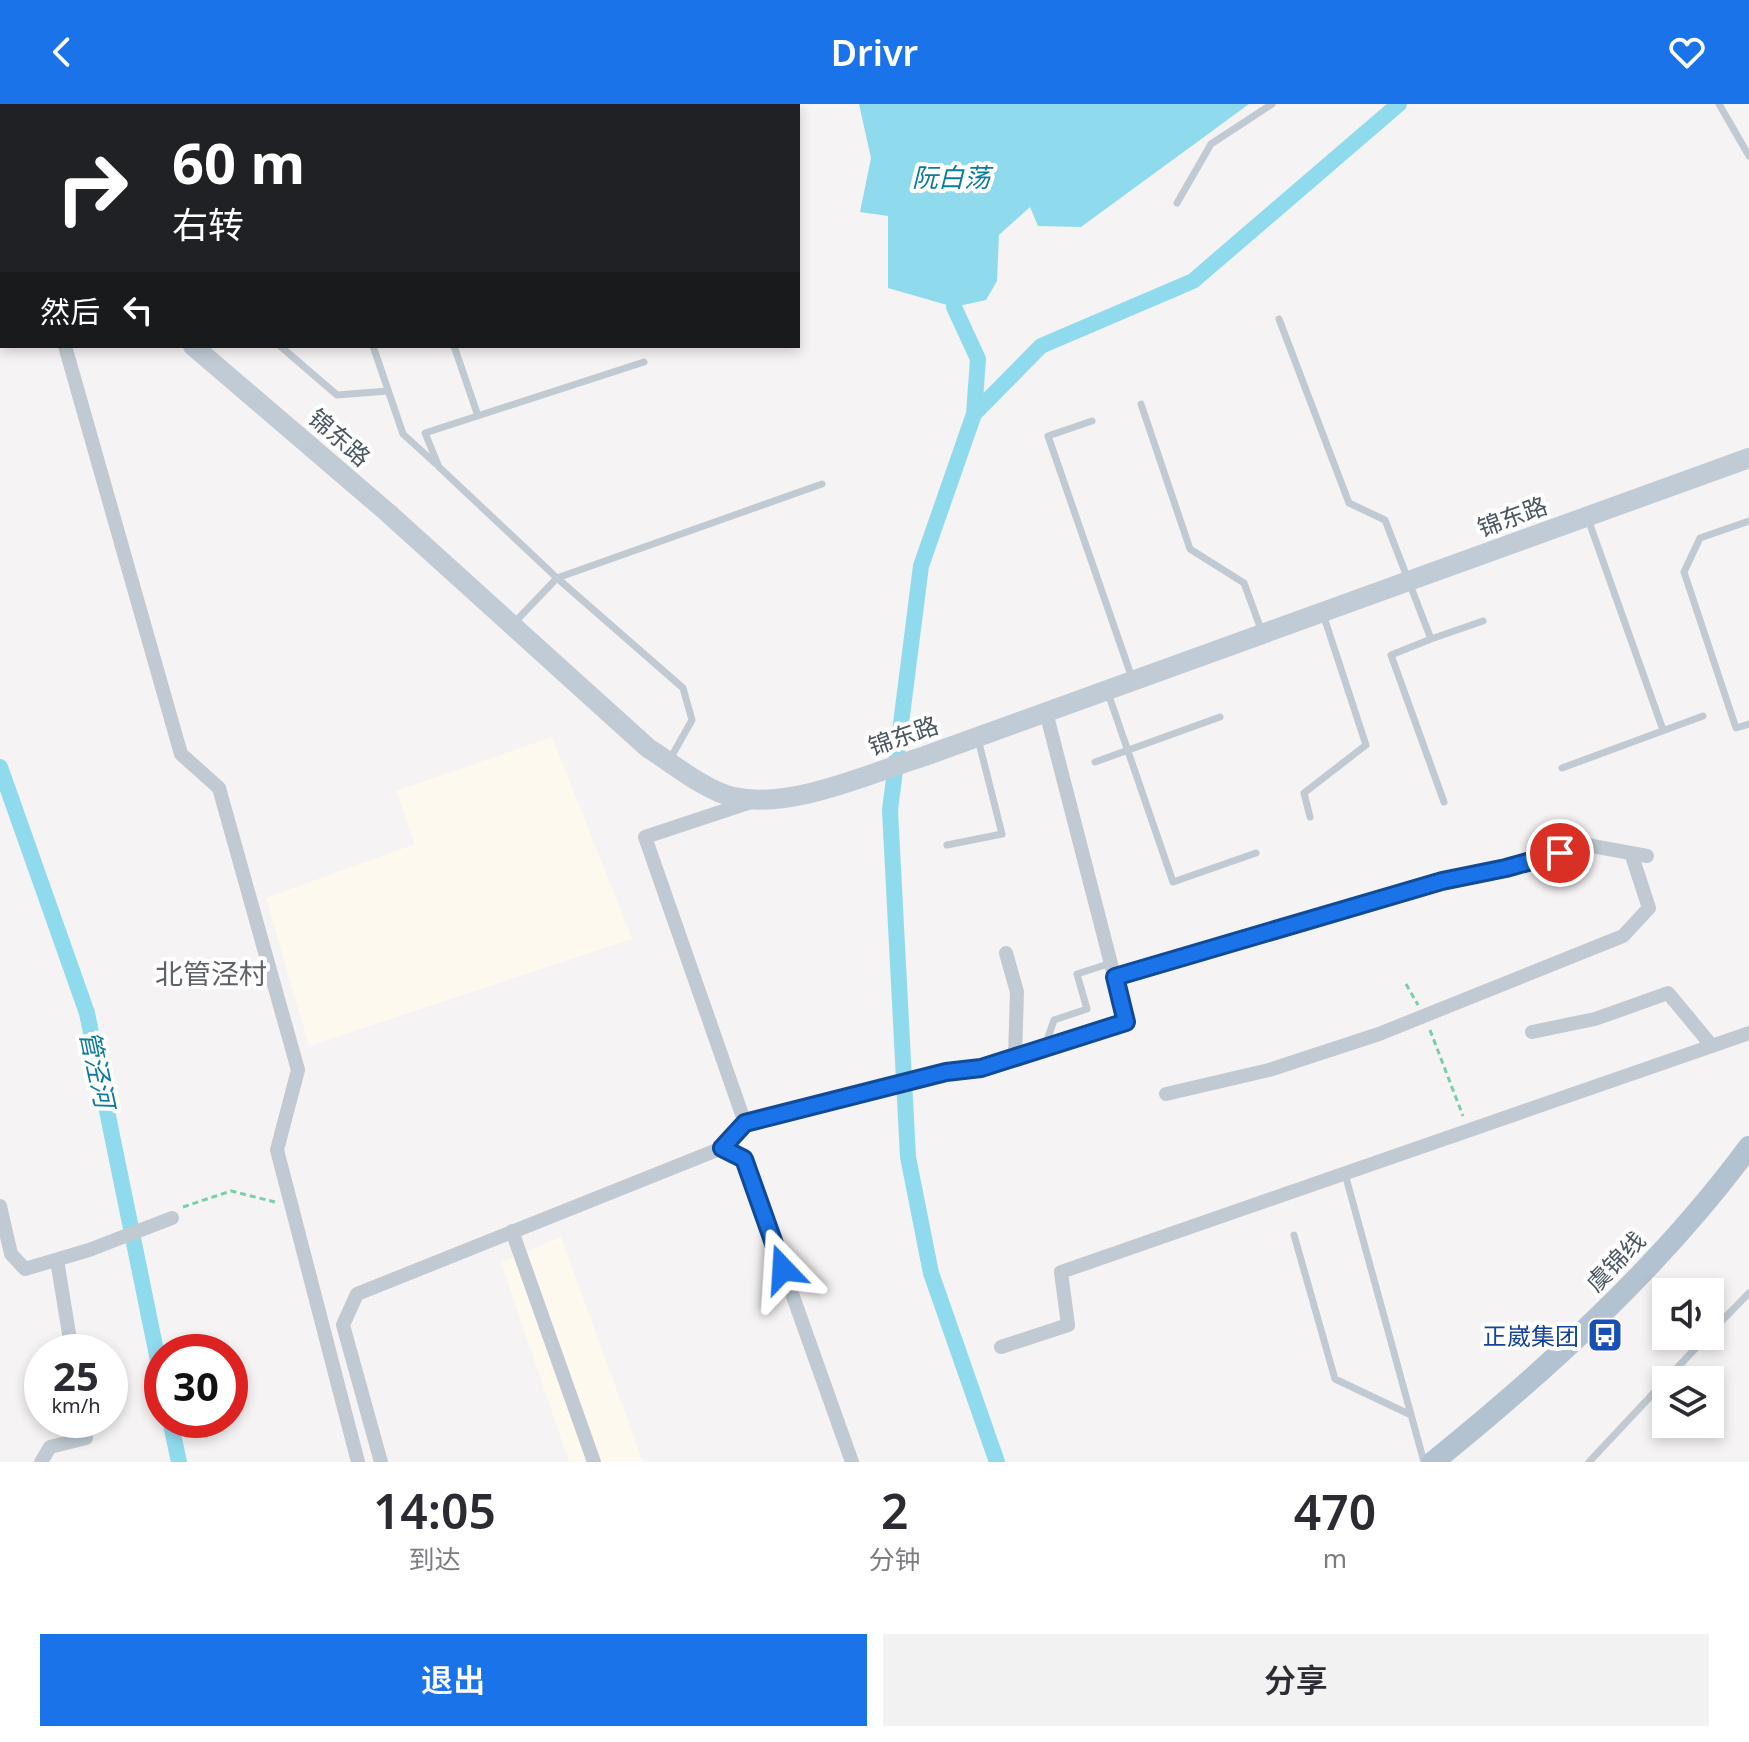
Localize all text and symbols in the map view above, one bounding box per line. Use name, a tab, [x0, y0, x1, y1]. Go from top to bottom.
text: Drivr	[831, 28, 918, 77]
icon: back	[40, 30, 84, 74]
icon: heart	[1665, 30, 1709, 74]
text: 60 m	[172, 124, 305, 200]
icon: right	[40, 136, 144, 240]
water label: 阮白荡	[912, 159, 994, 195]
text: 右转	[172, 200, 244, 249]
icon: left	[116, 288, 160, 332]
text: 然后	[40, 291, 100, 332]
street label: 锦东路	[302, 401, 378, 473]
street label: 锦东路	[1473, 488, 1551, 544]
street label: 锦东路	[864, 708, 942, 762]
pin	[1526, 819, 1594, 887]
icon: arrive	[1538, 831, 1582, 875]
district label: 北管泾村	[155, 954, 267, 992]
water label: 管泾河	[72, 1027, 125, 1116]
street label: 虞锦线	[1578, 1224, 1652, 1298]
position arrow	[741, 1227, 825, 1311]
map controls	[1652, 1278, 1724, 1438]
button: sound	[1652, 1278, 1724, 1350]
bus stop icon: 正崴集团	[1586, 1316, 1624, 1354]
place label: 正崴集团	[1483, 1319, 1579, 1352]
speed limit sign: 30	[144, 1334, 248, 1438]
text: 25	[53, 1348, 99, 1403]
button: layers	[1652, 1366, 1724, 1438]
text: km/h	[51, 1392, 101, 1419]
text: 14:05	[373, 1478, 496, 1543]
text: 2	[881, 1478, 909, 1543]
text: 470	[1294, 1479, 1376, 1544]
text: m	[1323, 1540, 1347, 1576]
text: 到达	[408, 1541, 460, 1577]
text: 分钟	[869, 1541, 921, 1577]
button: 退出	[40, 1634, 867, 1726]
button: 分享	[883, 1634, 1709, 1726]

